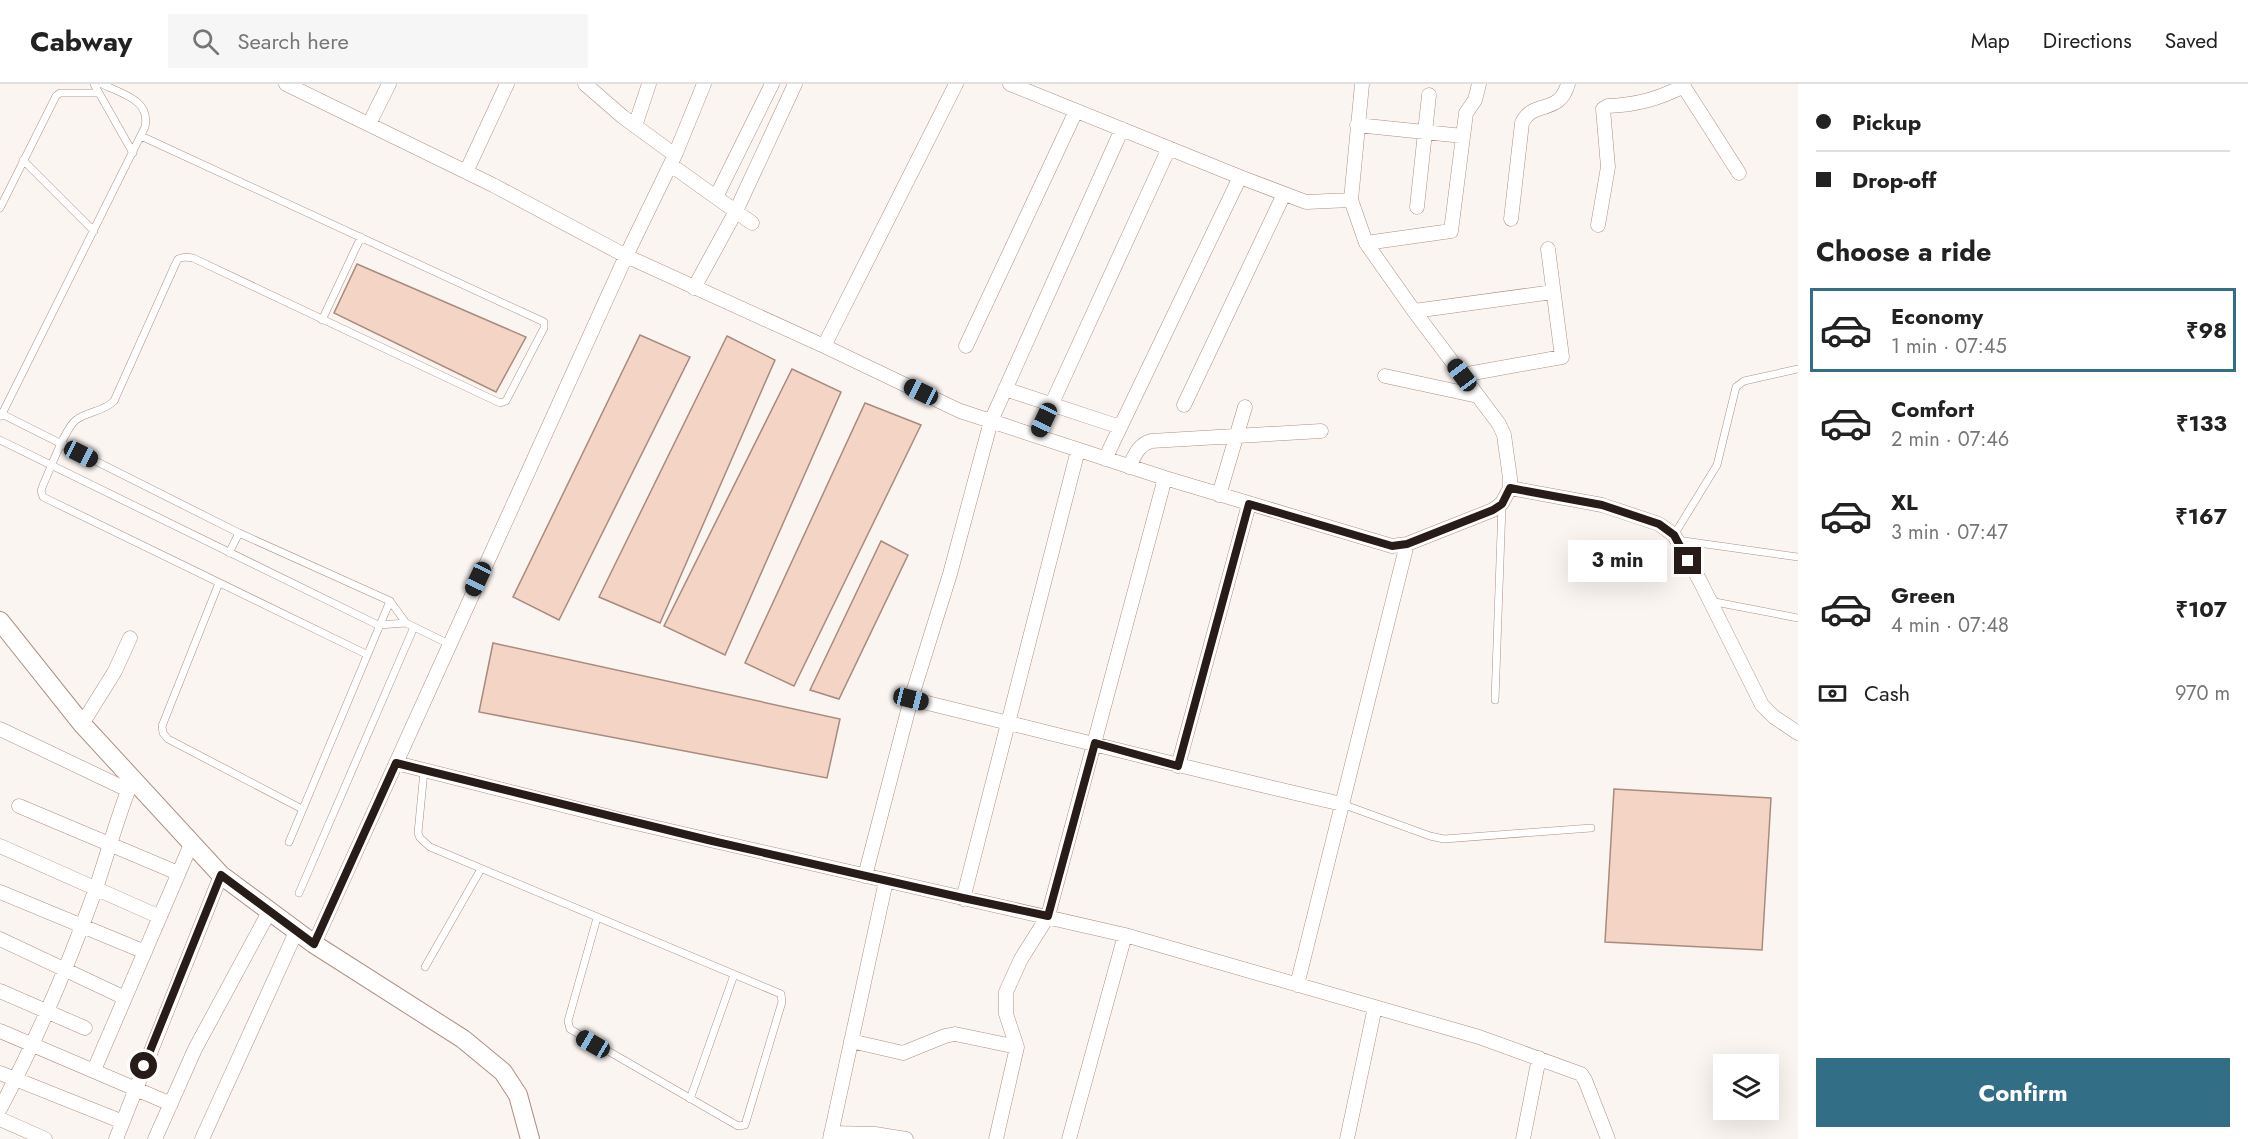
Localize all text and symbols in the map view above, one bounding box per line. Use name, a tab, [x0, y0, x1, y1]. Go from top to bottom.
search box	[168, 14, 588, 68]
text: Cabway	[30, 21, 132, 62]
icon: search	[189, 25, 222, 58]
text: Search here	[237, 25, 349, 57]
text: Map	[1971, 26, 2010, 56]
text: Directions	[2043, 26, 2132, 56]
text: Saved	[2165, 26, 2218, 56]
text: Pickup	[1852, 106, 1921, 138]
text: Drop-off	[1852, 164, 1936, 196]
text: Choose a ride	[1816, 232, 1991, 271]
text: Economy	[1891, 300, 1983, 332]
icon: car	[1819, 303, 1873, 357]
text: ₹98	[2186, 314, 2227, 346]
text: 1 min · 07:45	[1891, 332, 2007, 361]
car	[1444, 355, 1480, 395]
car	[901, 376, 941, 408]
text: Comfort	[1891, 393, 1974, 425]
icon: car	[1819, 396, 1873, 450]
car	[1028, 400, 1060, 440]
text: ₹133	[2176, 407, 2227, 439]
text: 2 min · 07:46	[1891, 425, 2009, 454]
car	[61, 438, 101, 470]
text: XL	[1891, 486, 1918, 518]
icon: car	[1819, 489, 1873, 543]
text: ₹167	[2175, 500, 2227, 532]
text: 3 min · 07:47	[1891, 518, 2008, 547]
callout: 3 min	[1568, 540, 1667, 582]
text: 3 min	[1592, 546, 1643, 575]
route end	[1674, 547, 1701, 574]
car	[462, 559, 494, 599]
text: Green	[1891, 579, 1955, 611]
icon: car	[1819, 582, 1873, 636]
text: ₹107	[2175, 593, 2227, 625]
text: 4 min · 07:48	[1891, 611, 2009, 640]
icon: cash	[1816, 677, 1849, 710]
text: Cash	[1864, 677, 1910, 709]
text: 970 m	[2175, 679, 2230, 708]
car	[891, 686, 931, 712]
car	[573, 1027, 613, 1061]
route start	[130, 1052, 157, 1079]
map controls	[1713, 1054, 1779, 1120]
button: layers	[1713, 1054, 1779, 1120]
button: Confirm	[1816, 1058, 2230, 1127]

